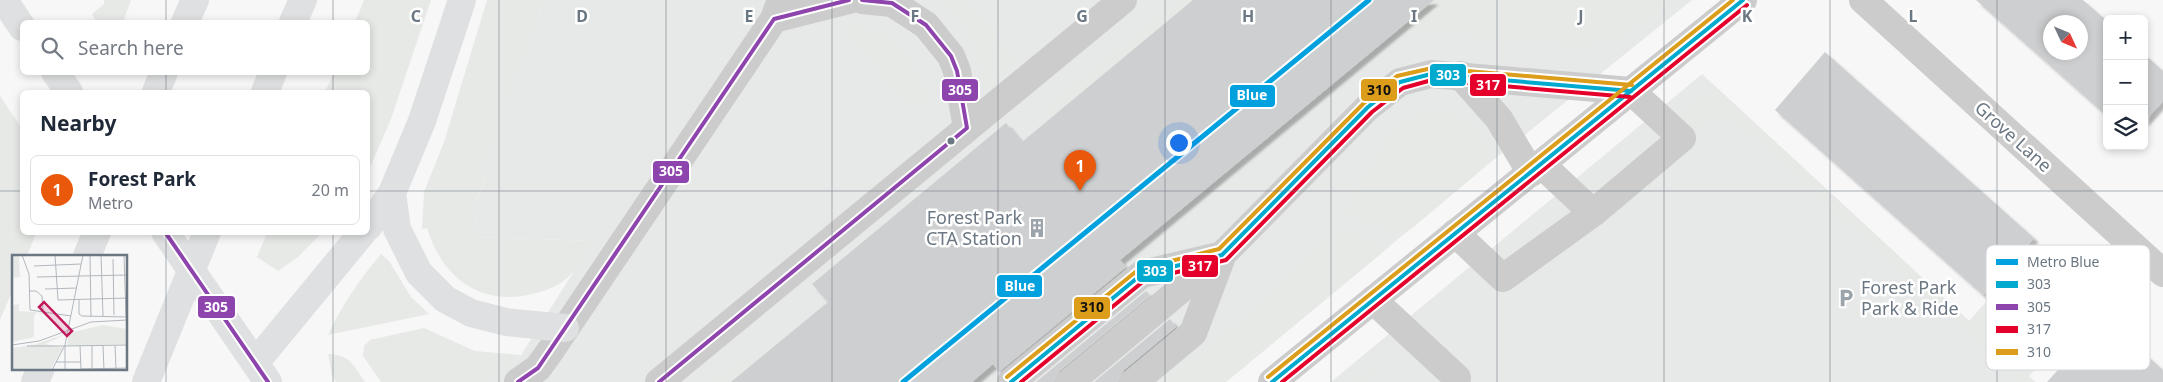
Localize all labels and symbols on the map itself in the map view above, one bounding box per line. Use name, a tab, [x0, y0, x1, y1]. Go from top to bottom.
text: C	[411, 5, 421, 27]
text: D	[576, 5, 588, 27]
text: E	[745, 5, 754, 27]
text: F	[911, 5, 919, 27]
text: G	[1076, 5, 1088, 27]
text: H	[1242, 5, 1254, 27]
text: I	[1411, 5, 1417, 27]
text: J	[1576, 5, 1584, 27]
text: K	[1742, 5, 1753, 27]
text: L	[1909, 5, 1918, 27]
north arrow	[2043, 15, 2088, 60]
line badge: 303	[1429, 63, 1467, 87]
text: 303	[1436, 65, 1460, 84]
line badge: 317	[1469, 73, 1507, 97]
text: 317	[1476, 75, 1500, 94]
line badge: 305	[941, 78, 979, 102]
line badge: 310	[1360, 78, 1398, 102]
text: 305	[948, 80, 972, 99]
text: 310	[1367, 80, 1391, 99]
line badge: Blue	[1229, 84, 1276, 108]
text: Blue	[1237, 85, 1267, 104]
street label: Grove Lane	[1970, 95, 2057, 177]
your location	[1166, 130, 1192, 156]
unlabelled marker	[946, 136, 956, 146]
pin: 1	[1064, 150, 1096, 191]
line badge: 305	[652, 160, 690, 184]
text: 305	[659, 161, 683, 180]
place label: Forest Park CTA Station	[926, 205, 1022, 250]
building icon: Forest Park CTA Station	[1026, 217, 1048, 239]
legend	[1986, 245, 2150, 370]
text: Metro Blue	[2027, 252, 2100, 271]
line badge: 317	[1181, 254, 1219, 278]
inset map	[12, 255, 128, 370]
text: 317	[1188, 256, 1212, 275]
line badge: 303	[1136, 259, 1174, 283]
text: 303	[1143, 261, 1167, 280]
line badge: Blue	[996, 274, 1043, 298]
text: 303	[2027, 274, 2051, 293]
place label: Forest Park Park & Ride	[1861, 275, 1959, 320]
text: Blue	[1005, 276, 1035, 295]
parking icon: Forest Park Park & Ride	[1835, 287, 1857, 309]
line badge: 305	[197, 295, 236, 319]
line badge: 310	[1073, 296, 1111, 320]
text: 305	[204, 297, 228, 316]
text: 310	[1080, 297, 1104, 316]
text: 305	[2027, 297, 2051, 316]
text: 317	[2027, 319, 2051, 338]
text: 310	[2027, 342, 2051, 361]

